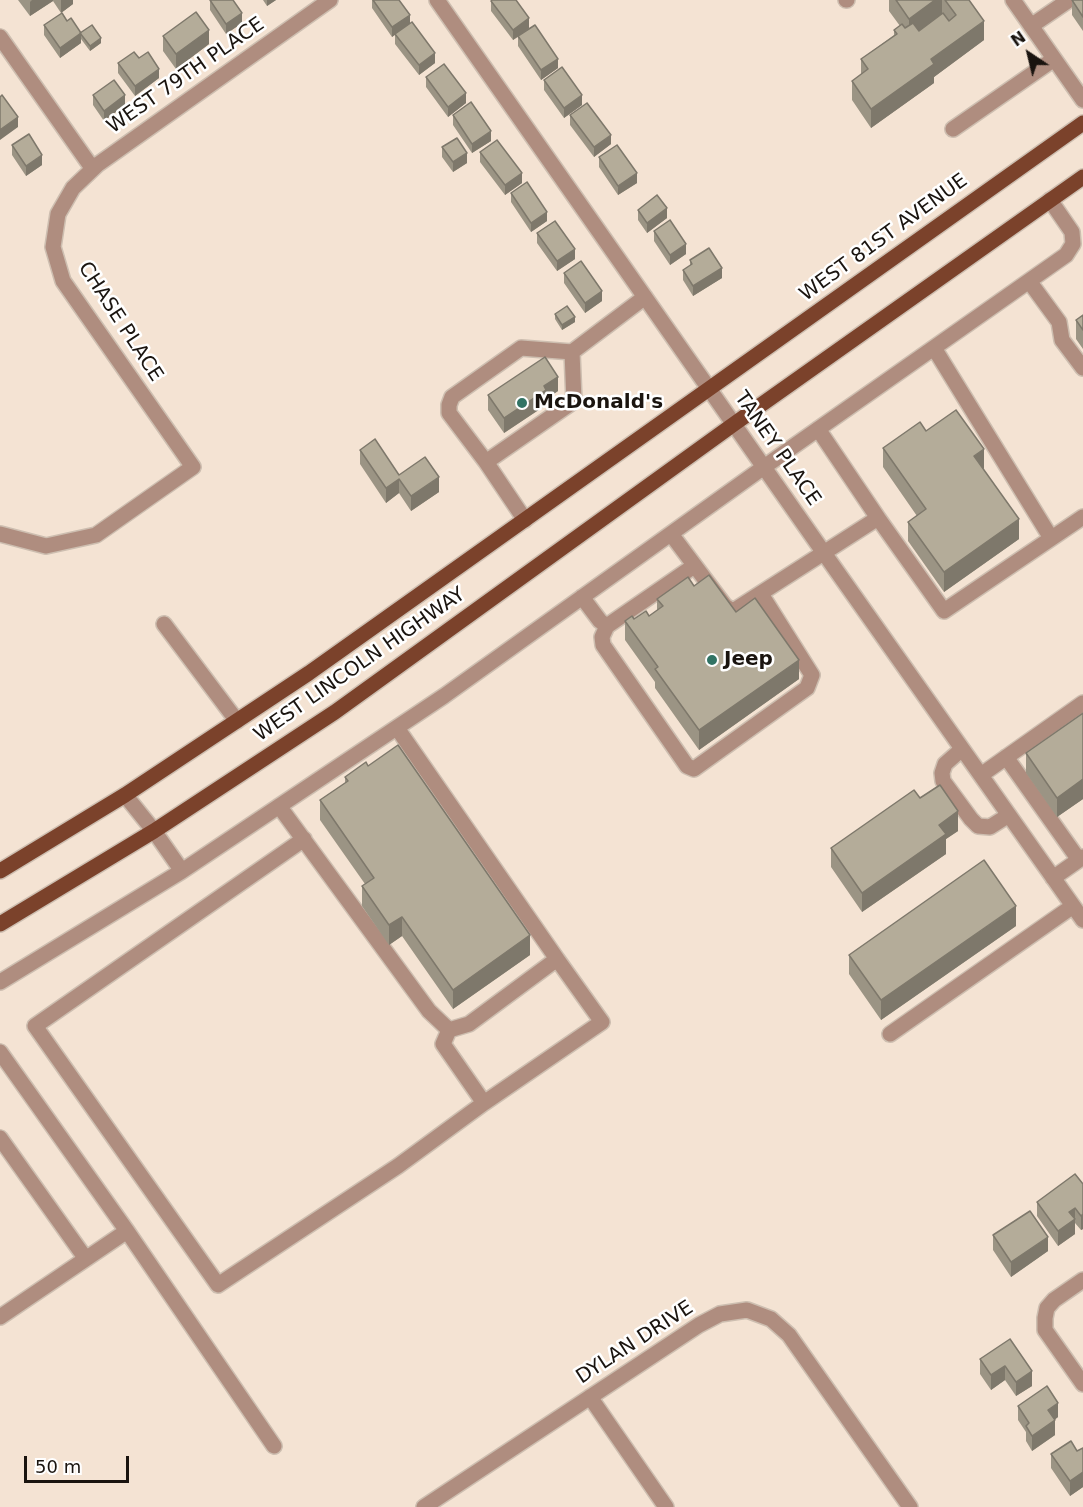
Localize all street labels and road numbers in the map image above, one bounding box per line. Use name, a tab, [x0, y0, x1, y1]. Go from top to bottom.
street label: WEST 79TH PLACE	[103, 13, 269, 139]
street label: WEST 81ST AVENUE	[795, 169, 973, 307]
street label: CHASE PLACE	[72, 258, 168, 386]
street label: TANEY PLACE	[729, 387, 825, 511]
street label: WEST LINCOLN HIGHWAY	[250, 583, 470, 747]
street label: DYLAN DRIVE	[572, 1296, 698, 1390]

